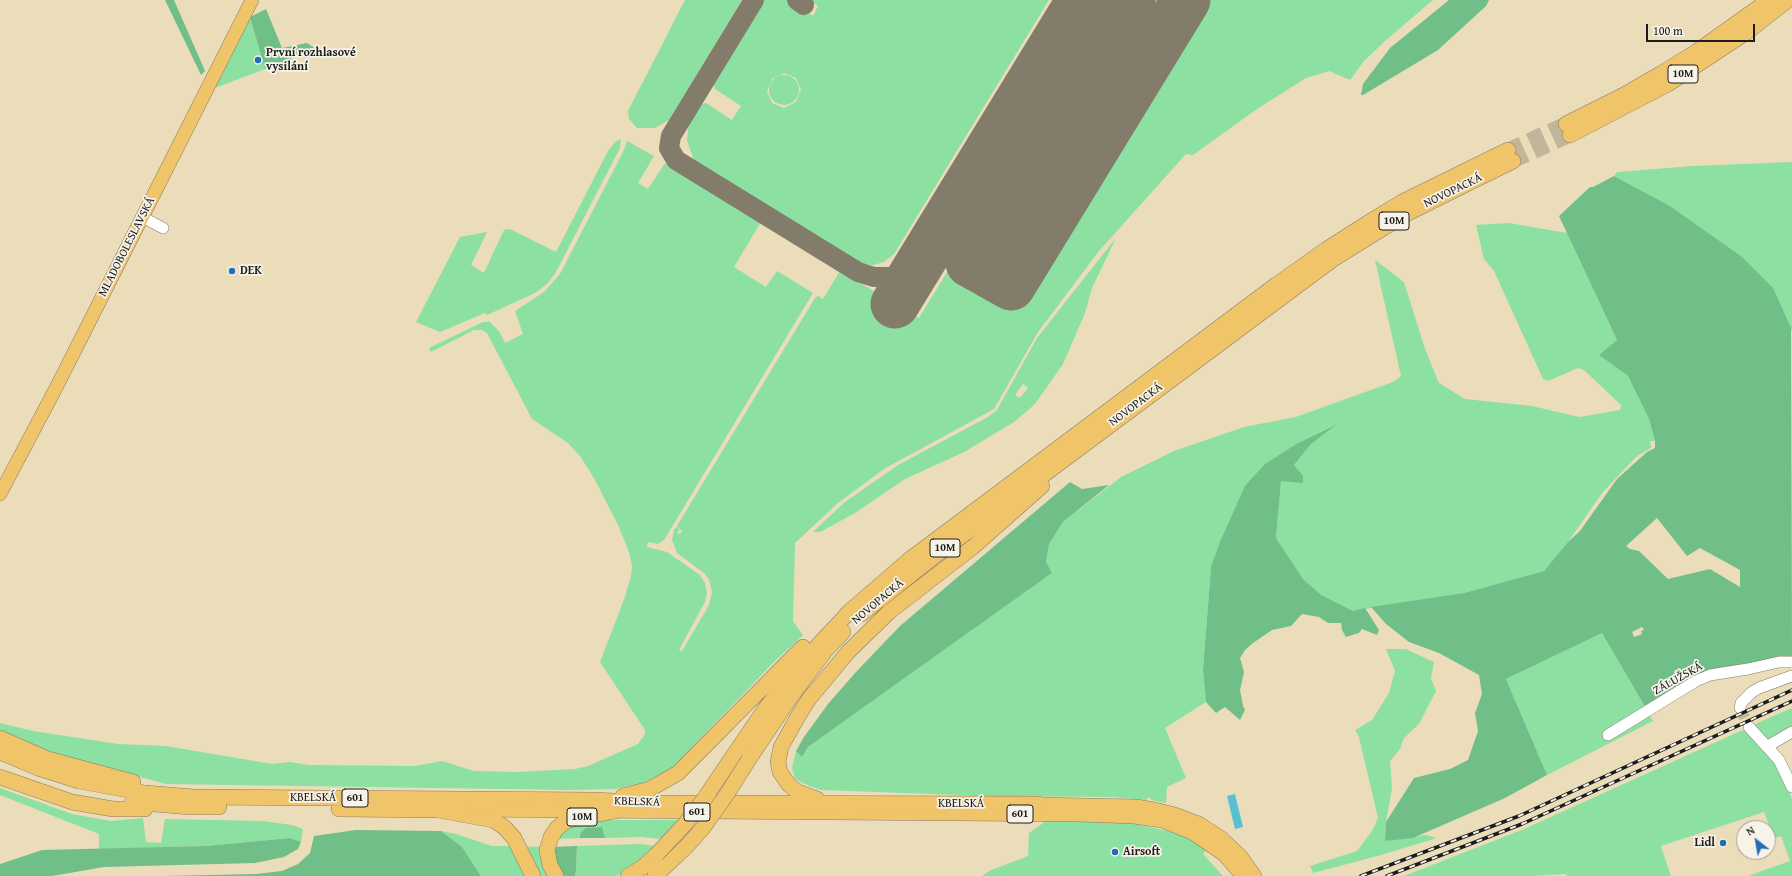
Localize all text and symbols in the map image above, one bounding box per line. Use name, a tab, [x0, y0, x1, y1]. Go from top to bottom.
scale bar	[1648, 16, 1757, 42]
text: 100 m	[1653, 22, 1683, 39]
place label: První rozhlasové vysilání	[266, 46, 356, 74]
marker: První rozhlasové vysilání	[253, 55, 263, 65]
road number: 10M	[1668, 65, 1698, 83]
street label: NOVOPACKÁ	[1421, 171, 1485, 211]
street label: MLADOBOLESLAVSKÁ	[96, 195, 158, 299]
road number: 10M	[1379, 212, 1409, 230]
place label: DEK	[240, 264, 262, 278]
marker: DEK	[227, 266, 237, 276]
street label: NOVOPACKÁ	[1106, 380, 1166, 430]
road number: 10M	[930, 539, 960, 557]
street label: NOVOPACKÁ	[849, 576, 907, 628]
street label: ZÁLUŽSKÁ	[1651, 660, 1705, 698]
road number: 601	[342, 789, 368, 807]
street label: KBELSKÁ	[290, 791, 336, 805]
street label: KBELSKÁ	[614, 794, 660, 810]
street label: KBELSKÁ	[938, 797, 984, 811]
road number: 601	[684, 803, 710, 821]
road number: 601	[1007, 805, 1033, 823]
road number: 10M	[567, 808, 597, 826]
north arrow	[1736, 820, 1776, 860]
text: N	[1743, 822, 1758, 839]
place label: Lidl	[1694, 836, 1715, 850]
marker: Lidl	[1718, 838, 1728, 848]
place label: Airsoft	[1123, 845, 1160, 859]
marker: Airsoft	[1110, 847, 1120, 857]

